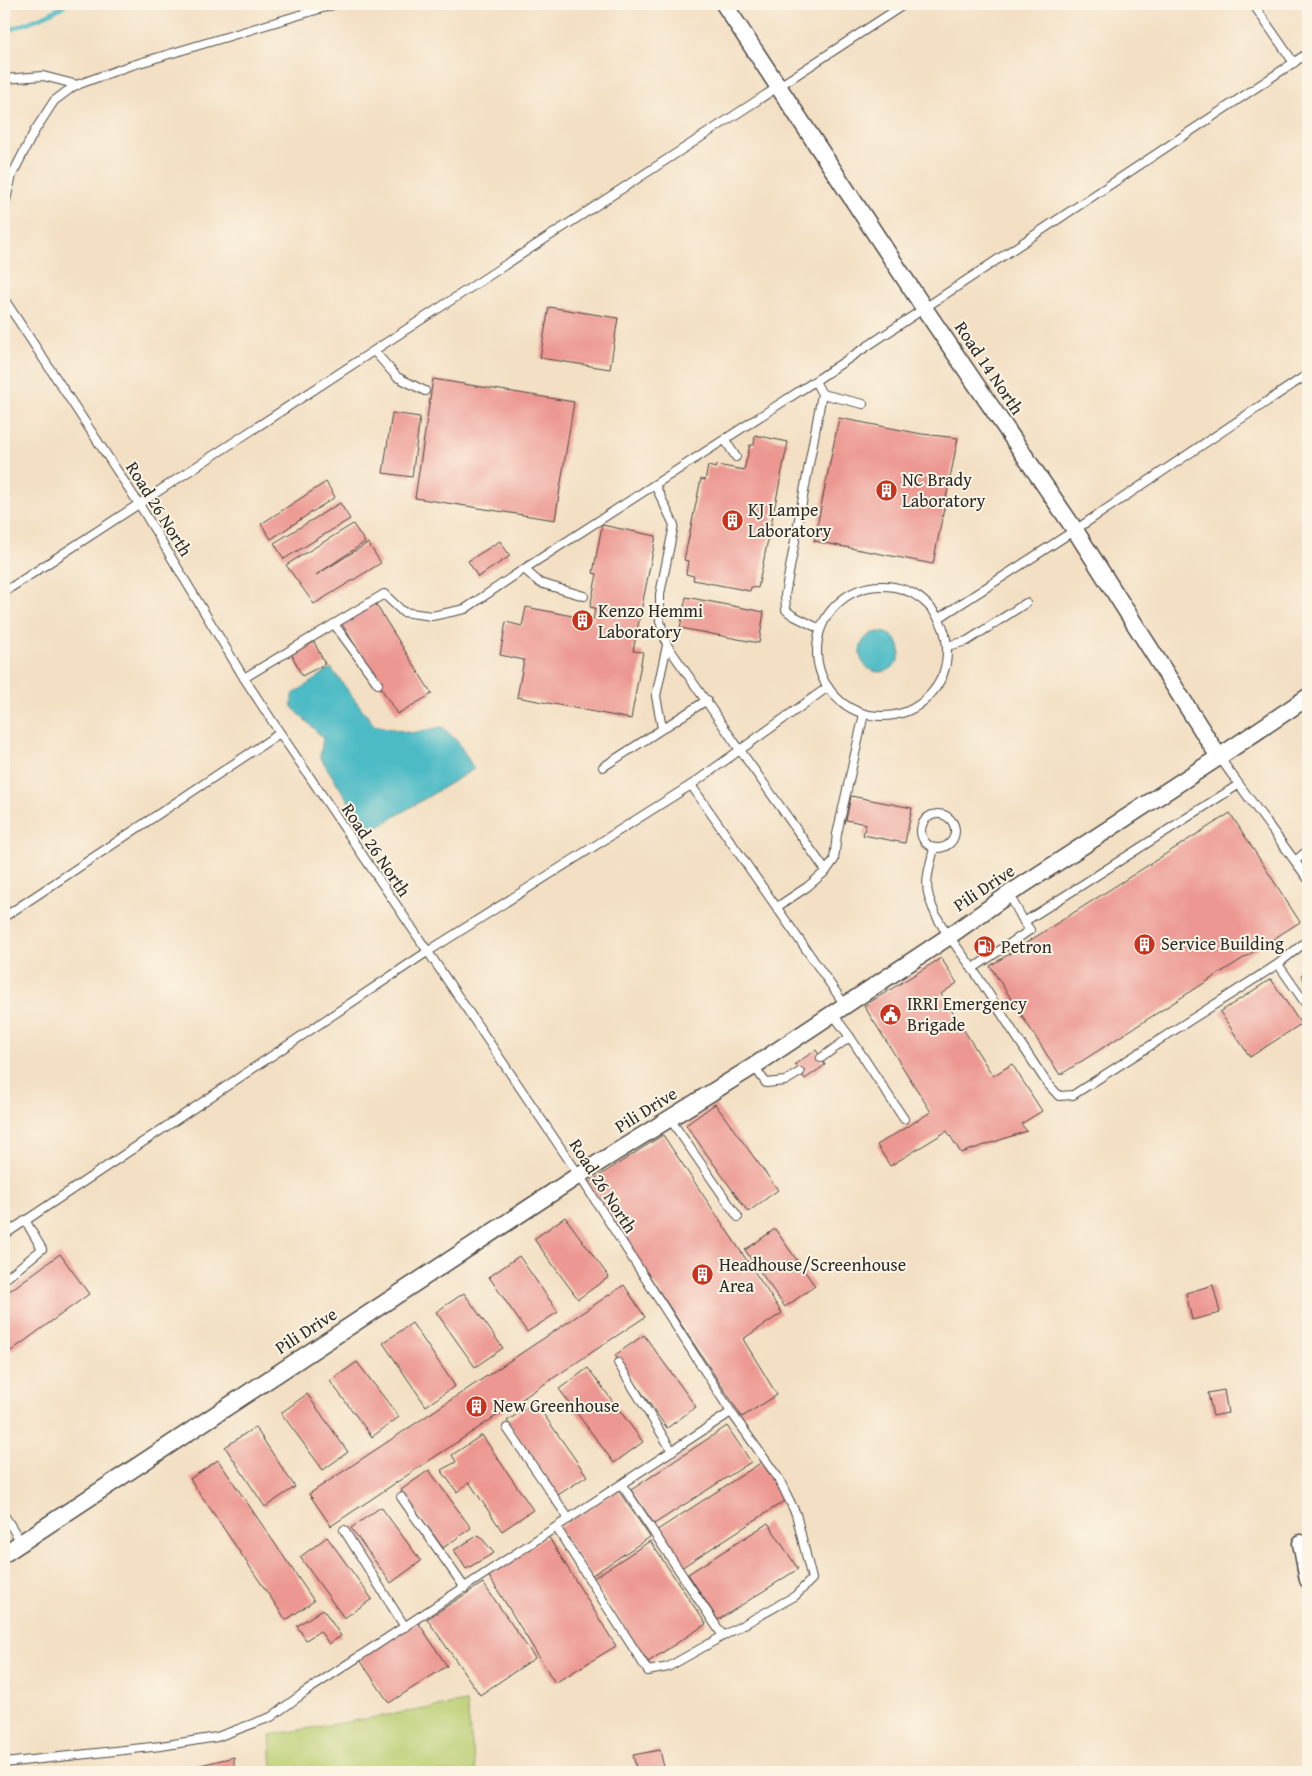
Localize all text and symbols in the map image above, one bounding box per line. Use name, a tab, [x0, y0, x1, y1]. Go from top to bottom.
street label: Road 14 North	[948, 316, 1031, 420]
street label: Road 26 North	[119, 456, 199, 562]
place label: NC Brady Laboratory	[902, 466, 985, 514]
building icon: NC Brady Laboratory	[874, 478, 898, 502]
place label: KJ Lampe Laboratory	[748, 496, 831, 544]
building icon: KJ Lampe Laboratory	[720, 508, 744, 532]
place label: Kenzo Hemmi Laboratory	[598, 597, 703, 645]
building icon: Kenzo Hemmi Laboratory	[570, 609, 594, 633]
street label: Road 26 North	[335, 798, 418, 902]
street label: Pili Drive	[947, 857, 1020, 918]
place label: Service Building	[1161, 930, 1284, 957]
building icon: Service Building	[1133, 932, 1157, 956]
place label: Petron	[1001, 933, 1052, 960]
fuel station icon: Petron	[973, 935, 997, 959]
place label: IRRI Emergency Brigade	[907, 990, 1027, 1038]
public building icon: IRRI Emergency Brigade	[879, 1002, 903, 1026]
street label: Pili Drive	[609, 1080, 682, 1139]
street label: Road 26 North	[563, 1133, 644, 1238]
place label: Headhouse/Screenhouse Area	[719, 1251, 906, 1299]
building icon: Headhouse/Screenhouse Area	[691, 1263, 715, 1287]
street label: Pili Drive	[269, 1300, 342, 1361]
place label: New Greenhouse	[493, 1392, 619, 1419]
building icon: New Greenhouse	[465, 1394, 489, 1418]

